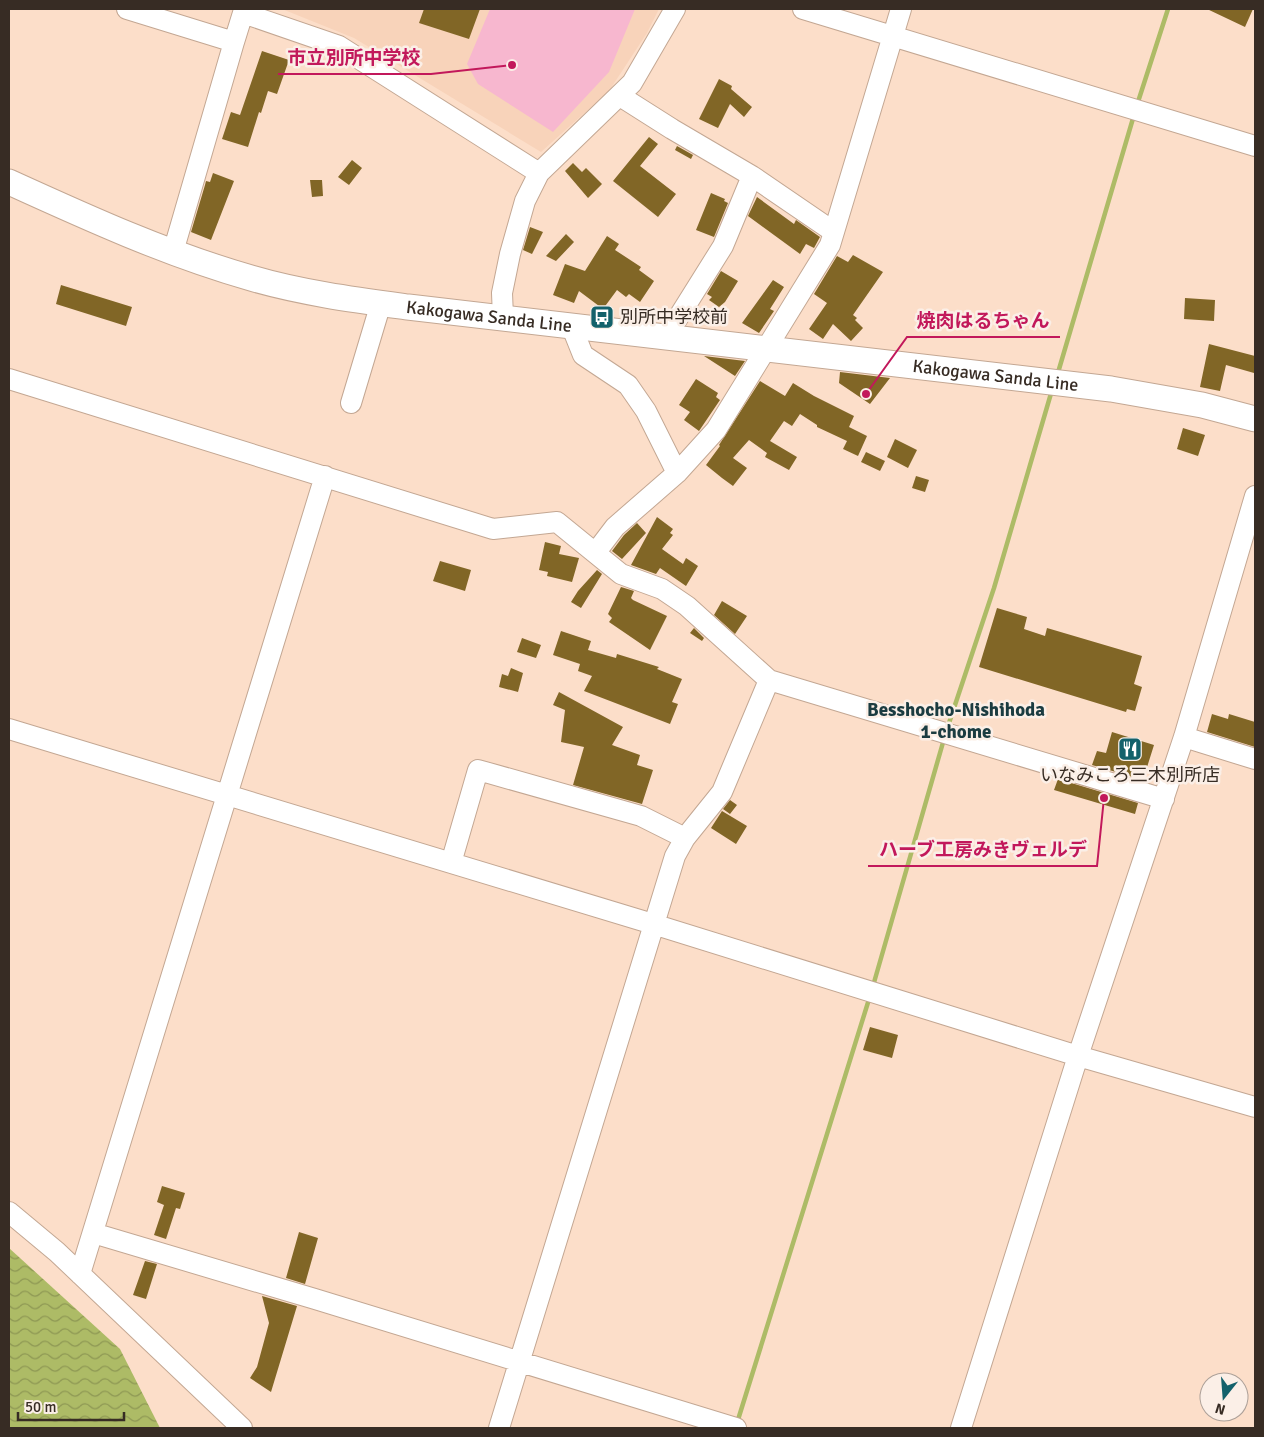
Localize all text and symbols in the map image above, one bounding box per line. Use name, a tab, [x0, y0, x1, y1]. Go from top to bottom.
callout: 市立別所中学校	[278, 40, 431, 74]
text: 市立別所中学校	[287, 46, 421, 70]
street label: Kakogawa Sanda Line	[405, 296, 573, 337]
callout: 焼肉はるちゃん	[907, 303, 1060, 337]
bus stop icon: 別所中学校前	[589, 304, 615, 330]
place label: 別所中学校前	[620, 306, 728, 328]
text: 焼肉はるちゃん	[916, 309, 1050, 333]
street label: Kakogawa Sanda Line	[912, 355, 1080, 396]
district label: Besshocho-Nishihoda 1-chome	[867, 698, 1045, 744]
restaurant icon: いなみころ三木別所店	[1117, 736, 1143, 762]
place label: いなみころ三木別所店	[1040, 764, 1220, 786]
callout: ハーブ工房みきヴェルデ	[868, 832, 1097, 866]
text: ハーブ工房みきヴェルデ	[879, 838, 1087, 862]
north arrow	[1199, 1372, 1249, 1422]
scale bar	[18, 1390, 124, 1422]
text: 50 m	[25, 1398, 56, 1416]
text: N	[1213, 1399, 1227, 1419]

